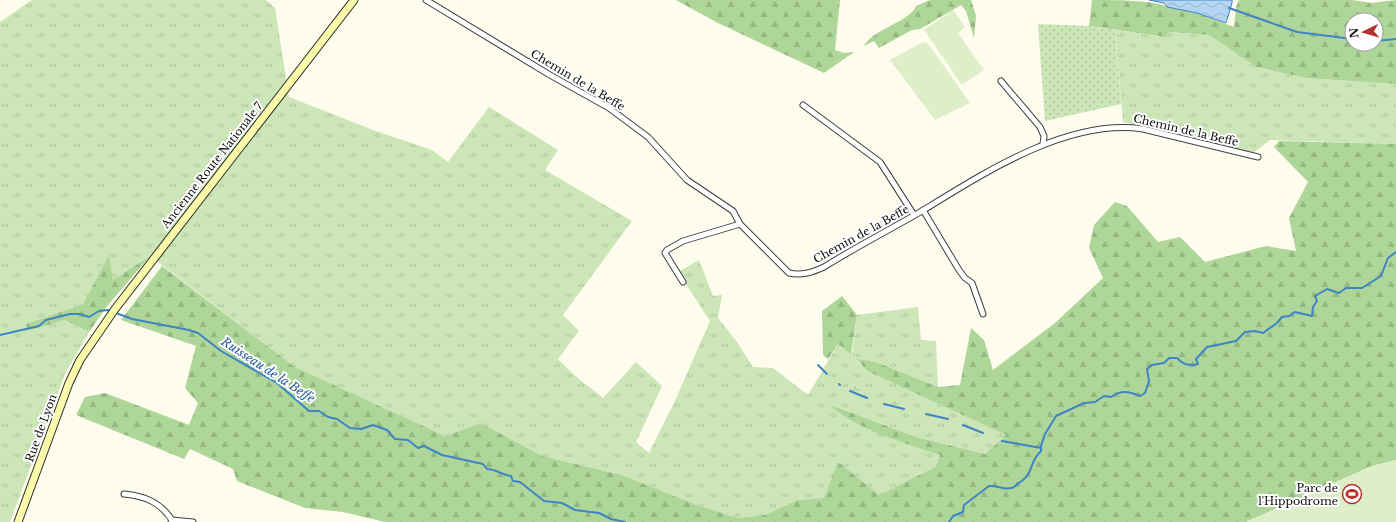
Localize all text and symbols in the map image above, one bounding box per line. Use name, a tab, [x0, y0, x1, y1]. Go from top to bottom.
north arrow	[1344, 12, 1384, 52]
text: N	[1347, 26, 1361, 39]
street label: Chemin de la Beffe	[528, 46, 628, 114]
street label: Ancienne Route Nationale 7	[158, 99, 266, 232]
street label: Chemin de la Beffe	[1132, 111, 1240, 149]
street label: Chemin de la Beffe	[811, 202, 911, 266]
water label: Ruisseau de la Beffe	[218, 333, 318, 406]
street label: Rue de Lyon	[22, 392, 60, 464]
place label: Parc de l'Hippodrome	[1258, 481, 1338, 508]
sports icon: Parc de l'Hippodrome	[1341, 483, 1363, 505]

